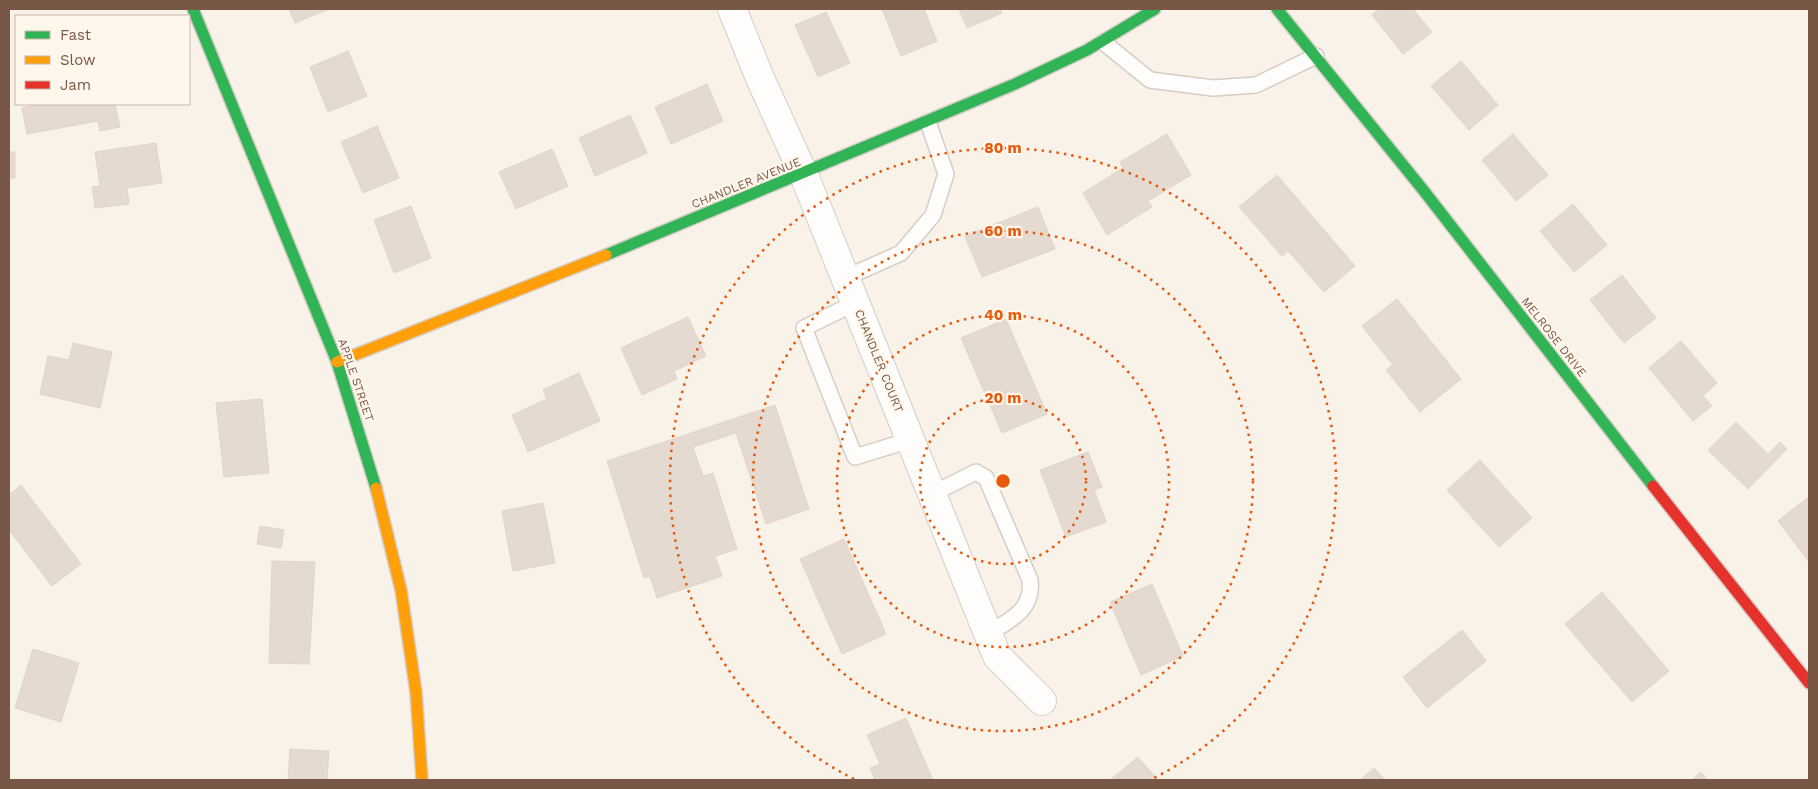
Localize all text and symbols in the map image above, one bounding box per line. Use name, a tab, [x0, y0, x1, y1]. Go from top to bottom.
legend	[15, 15, 190, 105]
text: Fast	[60, 26, 92, 44]
text: Slow	[60, 51, 96, 69]
text: Jam	[60, 76, 91, 94]
text: 80 m	[984, 139, 1022, 157]
street label: CHANDLER AVENUE	[689, 155, 803, 211]
text: 60 m	[984, 222, 1022, 240]
street label: MELROSE DRIVE	[1519, 294, 1590, 380]
text: 40 m	[984, 306, 1022, 324]
street label: CHANDLER COURT	[852, 307, 906, 415]
street label: APPLE STREET	[335, 337, 377, 423]
text: 20 m	[984, 389, 1022, 407]
centre of rings	[994, 472, 1012, 490]

